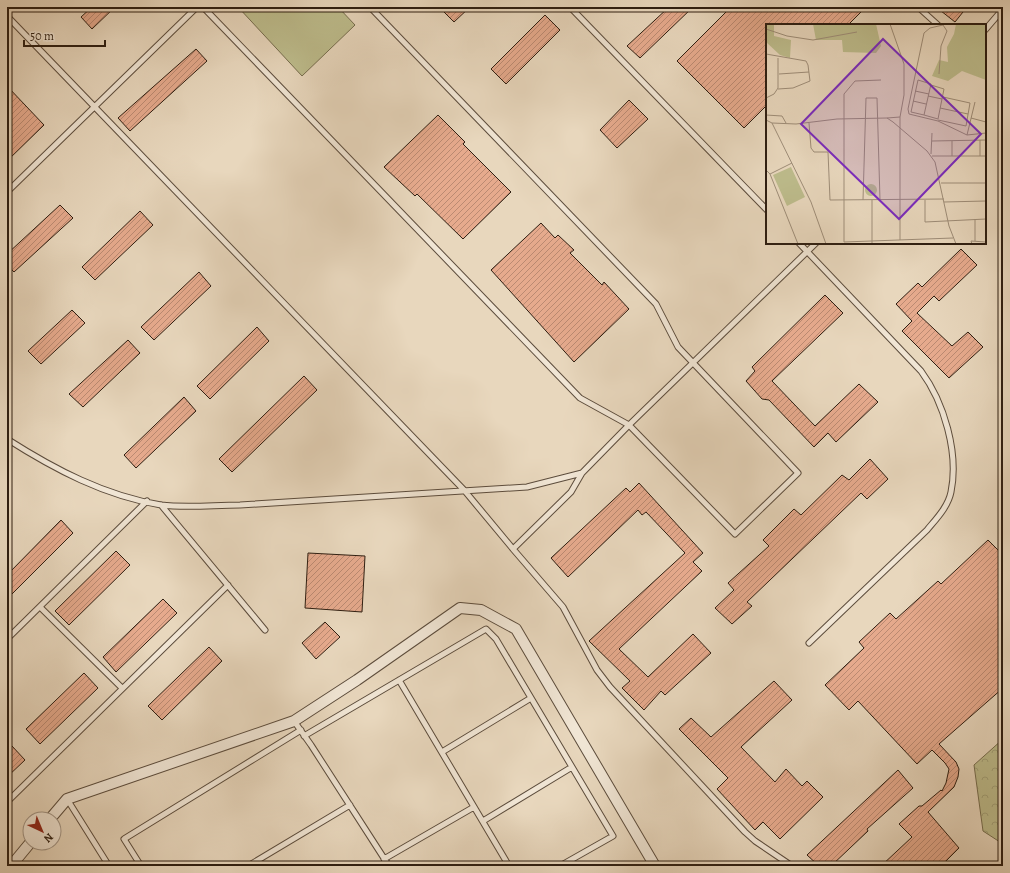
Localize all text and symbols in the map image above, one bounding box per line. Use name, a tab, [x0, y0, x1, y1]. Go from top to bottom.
scale bar	[24, 22, 105, 48]
inset map	[766, 24, 986, 244]
text: 50 m	[30, 28, 54, 44]
north arrow	[22, 811, 62, 851]
text: N	[41, 830, 57, 846]

